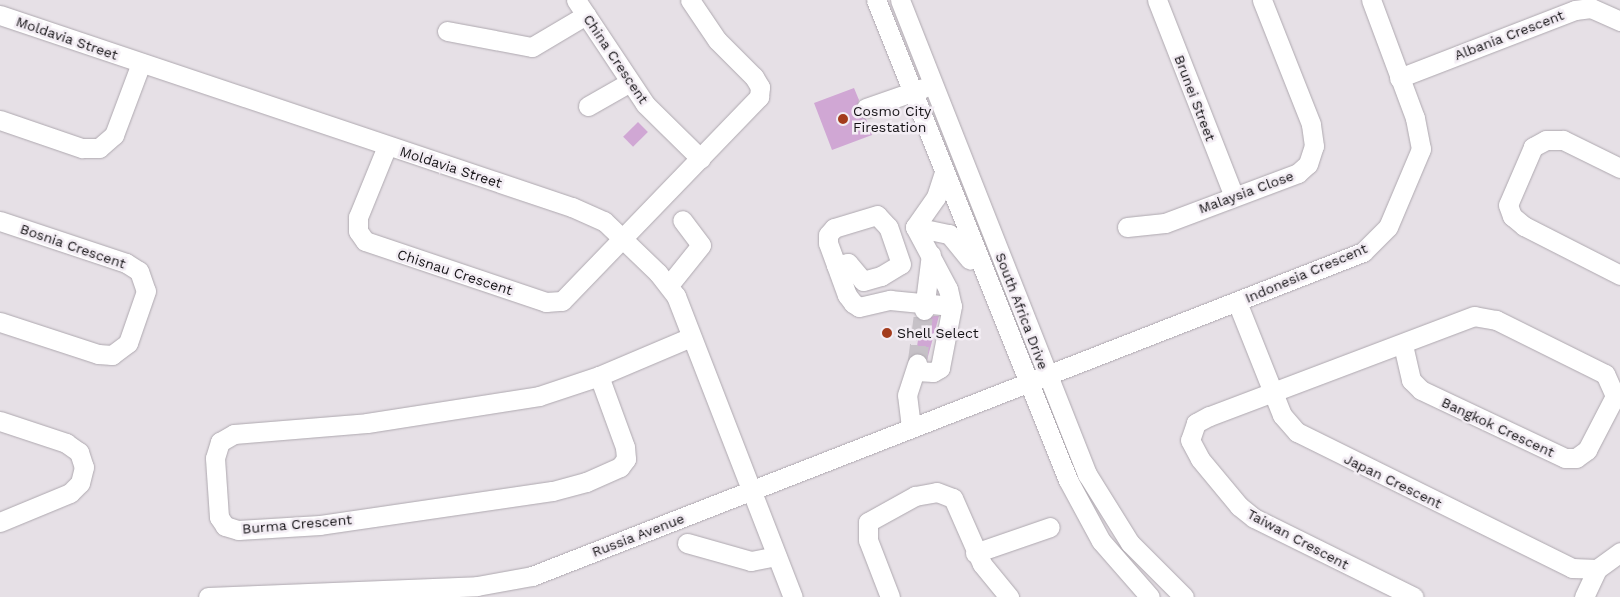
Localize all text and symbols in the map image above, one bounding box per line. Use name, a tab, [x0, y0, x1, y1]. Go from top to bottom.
street label: Albania Crescent	[1452, 6, 1566, 64]
street label: China Crescent	[580, 11, 652, 107]
street label: Moldavia Street	[14, 13, 120, 63]
street label: Brunei Street	[1171, 53, 1219, 143]
place label: Cosmo City Firestation	[853, 103, 931, 136]
marker: Cosmo City Firestation	[837, 113, 849, 125]
street label: Moldavia Street	[398, 143, 504, 191]
street label: Malaysia Close	[1196, 167, 1296, 217]
street label: Bosnia Crescent	[18, 220, 128, 272]
street label: Indonesia Crescent	[1242, 240, 1370, 306]
street label: Chisnau Crescent	[395, 245, 515, 299]
street label: South Africa Drive	[992, 250, 1052, 372]
place label: Shell Select	[897, 325, 979, 341]
marker: Shell Select	[881, 327, 893, 339]
street label: Bangkok Crescent	[1439, 393, 1557, 461]
street label: Japan Crescent	[1341, 450, 1445, 512]
street label: Taiwan Crescent	[1244, 505, 1352, 573]
street label: Russia Avenue	[589, 510, 687, 560]
street label: Burma Crescent	[241, 511, 353, 537]

